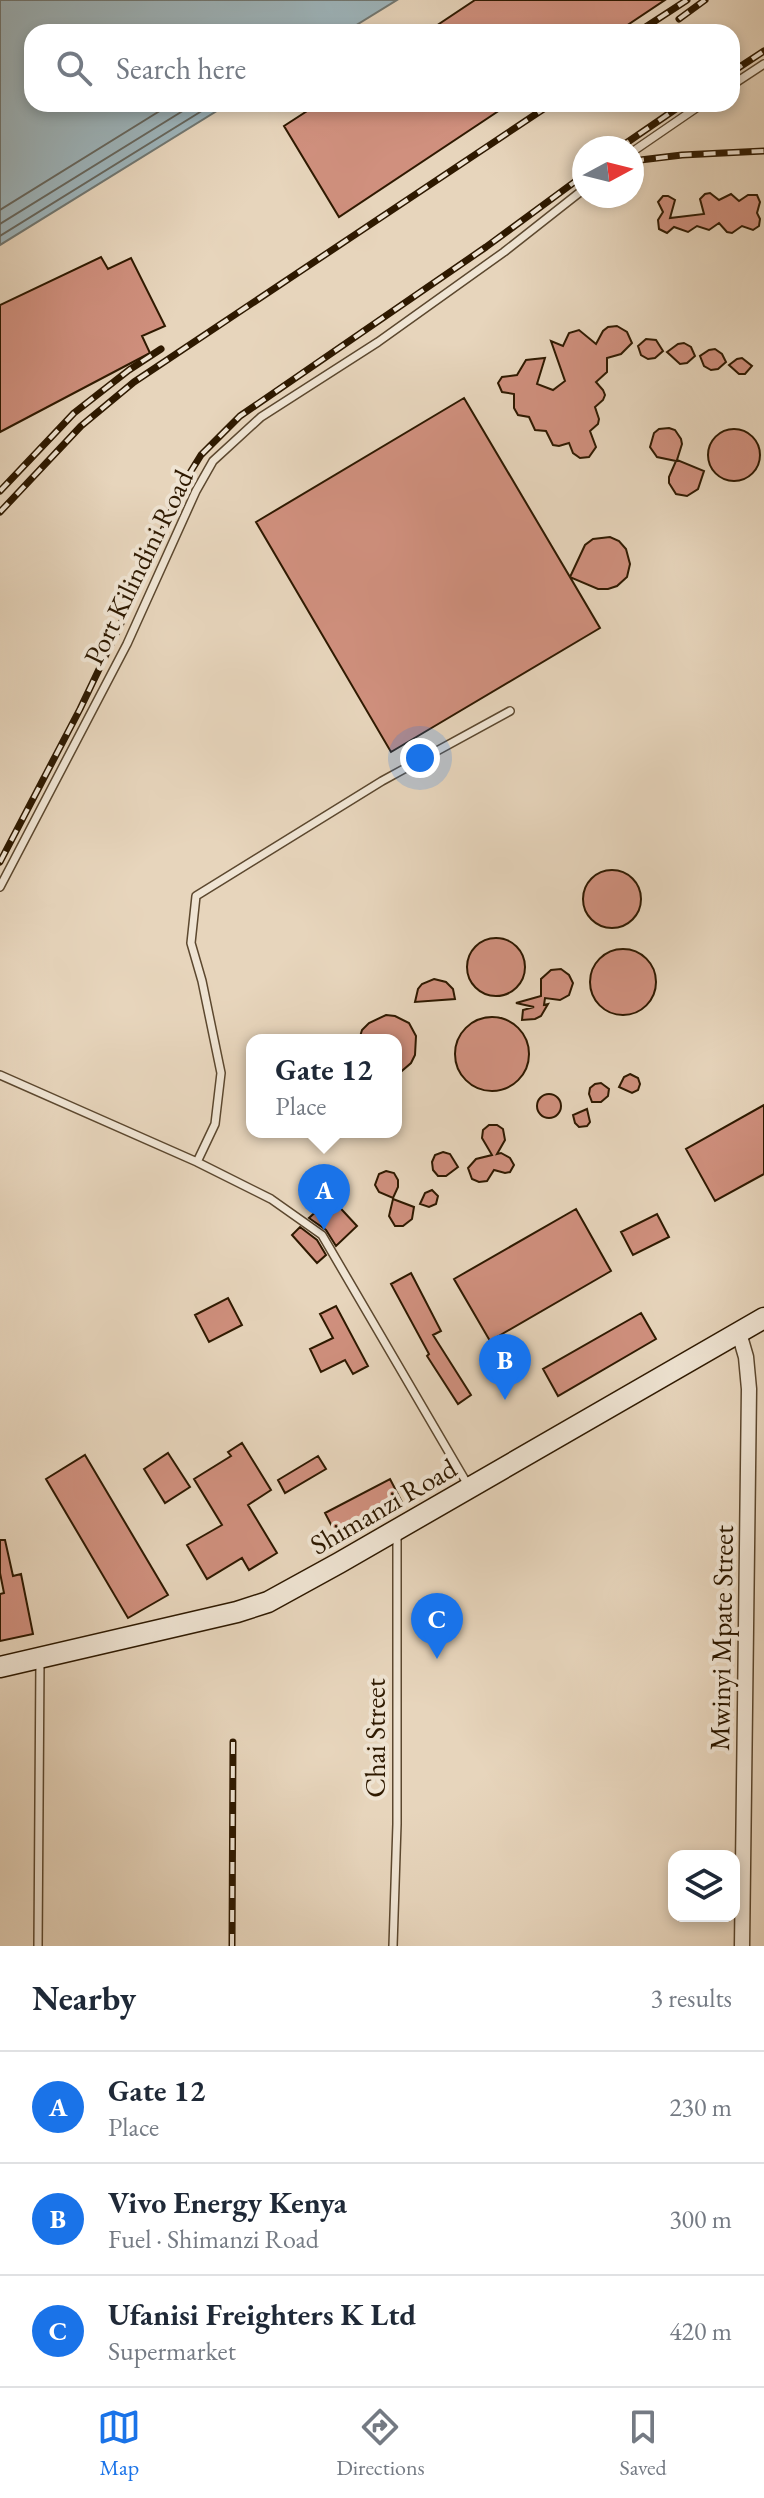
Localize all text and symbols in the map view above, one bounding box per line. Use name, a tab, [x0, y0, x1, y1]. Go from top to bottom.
search box	[24, 24, 740, 112]
icon: search	[52, 46, 96, 90]
text: Search here	[116, 49, 246, 88]
north arrow	[572, 136, 644, 208]
street label: Port Kilindini Road	[75, 463, 201, 671]
your location	[400, 738, 440, 778]
popup	[246, 1034, 402, 1138]
text: Gate 12	[275, 1050, 373, 1089]
text: Place	[275, 1089, 327, 1123]
pin: A	[298, 1164, 350, 1230]
pin: B	[479, 1334, 531, 1400]
street label: Shimanzi Road	[303, 1449, 464, 1563]
street label: Mwinyi Mpate Street	[701, 1525, 741, 1751]
pin: C	[411, 1593, 463, 1659]
street label: Chai Street	[357, 1678, 393, 1798]
map controls	[668, 1850, 740, 1922]
button: layers	[668, 1850, 740, 1922]
text: Nearby	[32, 1976, 136, 2020]
text: 3 results	[651, 1981, 732, 2015]
text: Gate 12	[108, 2071, 205, 2110]
text: A	[49, 2090, 67, 2124]
text: 230 m	[669, 2090, 732, 2124]
text: Place	[108, 2110, 159, 2144]
text: Vivo Energy Kenya	[108, 2183, 347, 2222]
text: B	[50, 2202, 66, 2236]
text: 300 m	[669, 2202, 732, 2236]
text: Fuel · Shimanzi Road	[108, 2222, 319, 2256]
text: Ufanisi Freighters K Ltd	[108, 2295, 416, 2334]
text: C	[49, 2314, 67, 2348]
text: 420 m	[669, 2314, 732, 2348]
text: Supermarket	[108, 2334, 236, 2368]
tab: Map	[97, 2405, 141, 2482]
tab: Directions	[336, 2405, 425, 2482]
tab: Saved	[619, 2405, 667, 2482]

